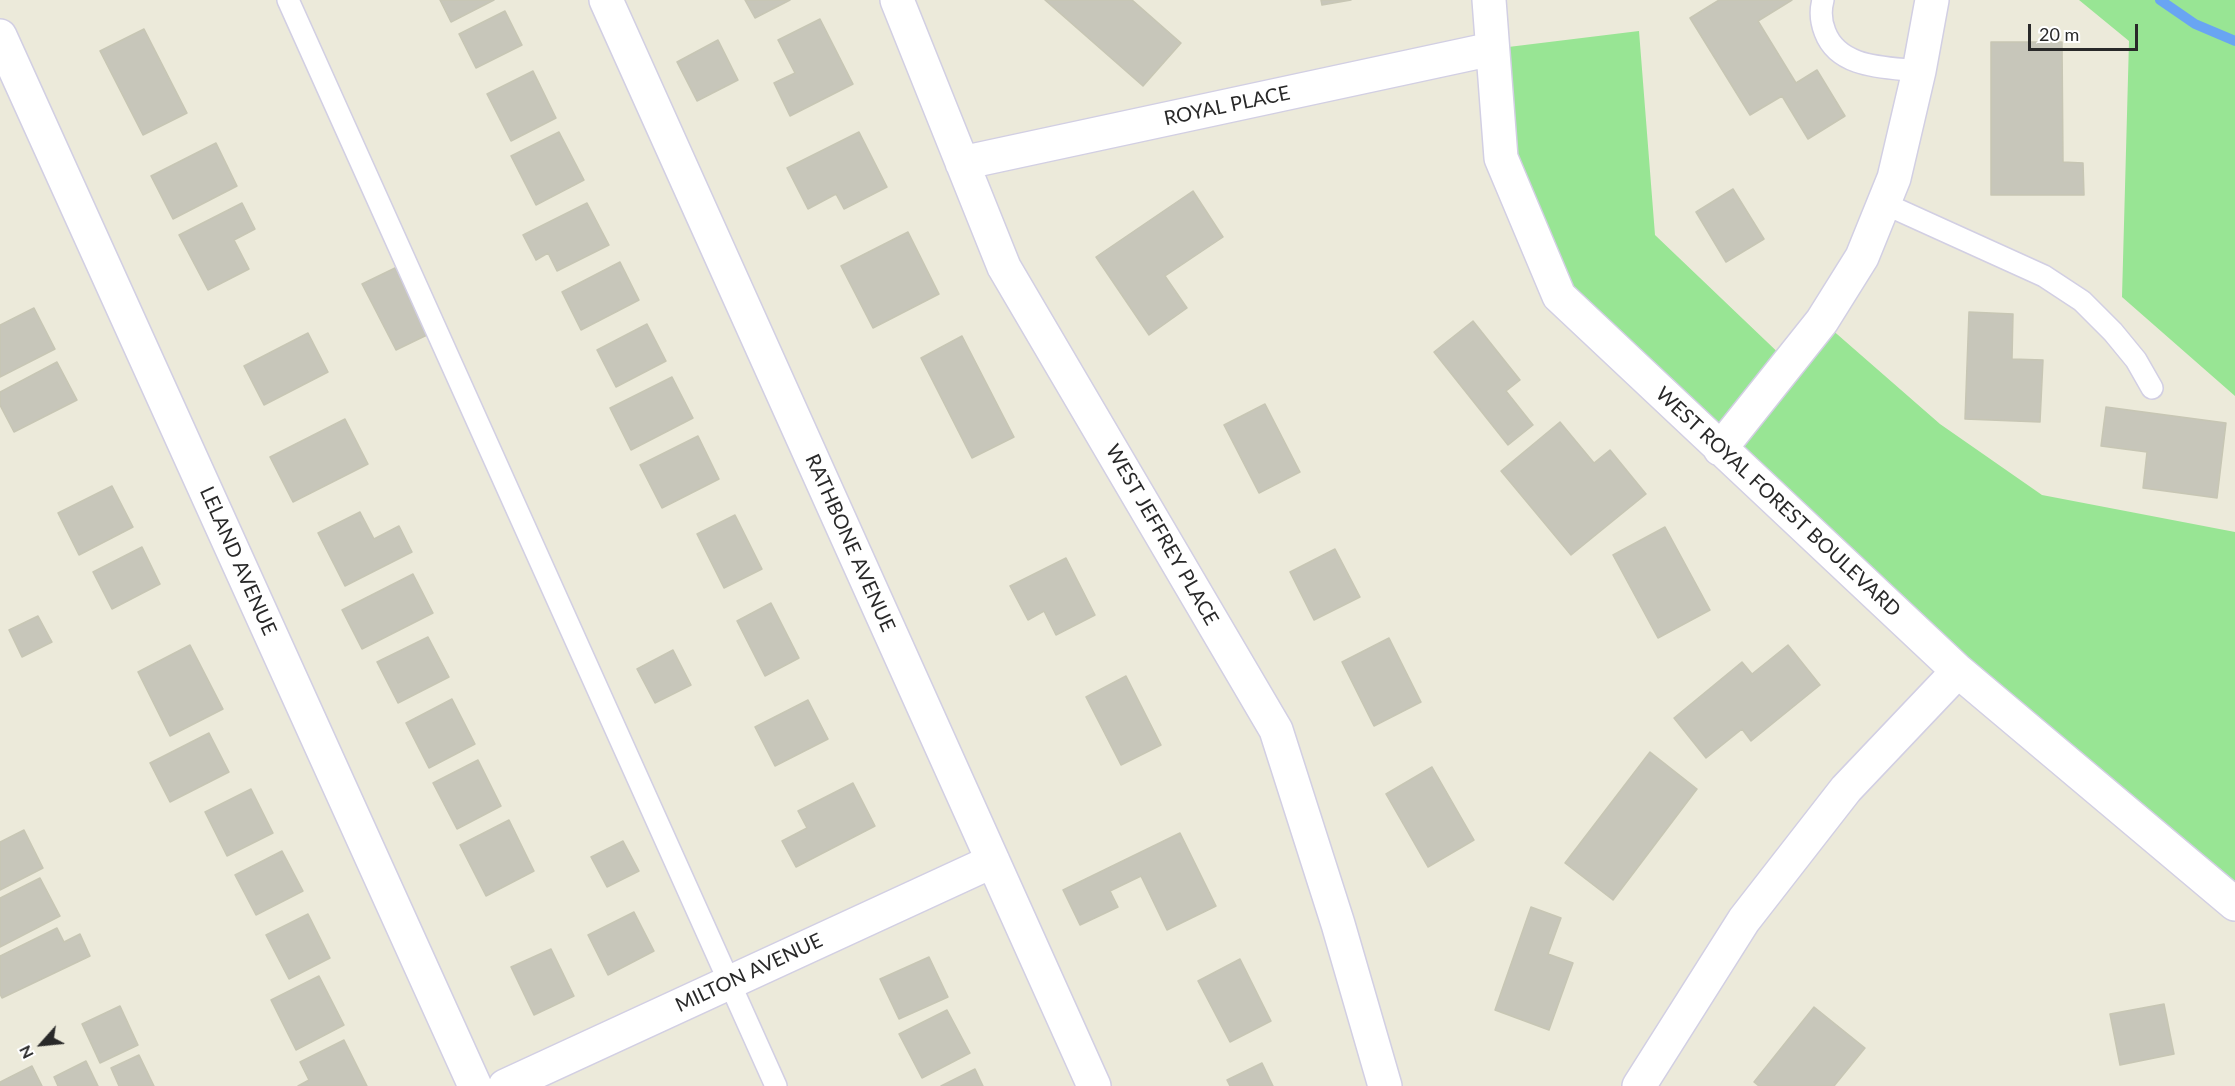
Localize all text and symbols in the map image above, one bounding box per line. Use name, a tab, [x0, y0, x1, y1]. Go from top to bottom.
scale bar	[2031, 12, 2140, 50]
text: 20 m	[2039, 23, 2079, 45]
street label: ROYAL PLACE	[1162, 81, 1292, 131]
street label: WEST ROYAL FOREST BOULEVARD	[1651, 382, 1905, 622]
street label: WEST JEFFREY PLACE	[1100, 440, 1224, 630]
street label: RATHBONE AVENUE	[800, 451, 900, 635]
street label: LELAND AVENUE	[194, 483, 282, 639]
street label: MILTON AVENUE	[672, 928, 826, 1018]
north arrow	[12, 1014, 72, 1074]
text: N	[14, 1043, 37, 1062]

